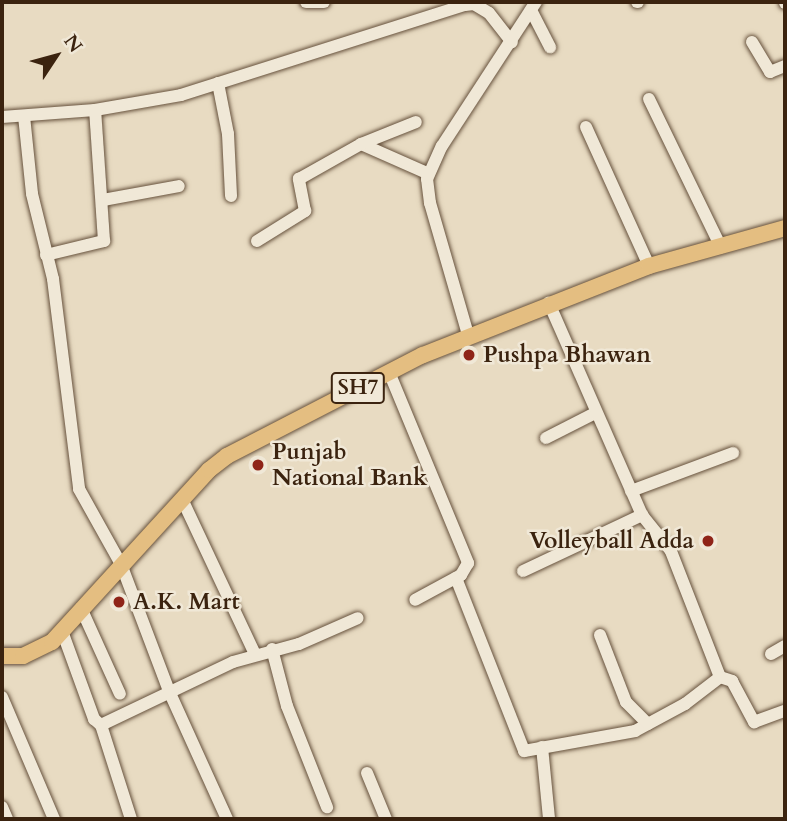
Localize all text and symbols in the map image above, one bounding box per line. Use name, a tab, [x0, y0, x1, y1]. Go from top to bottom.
north arrow	[21, 21, 91, 91]
text: N	[58, 29, 88, 58]
place label: Pushpa Bhawan	[483, 341, 651, 369]
marker: Pushpa Bhawan	[461, 347, 477, 363]
road number: SH7	[330, 370, 386, 406]
place label: Punjab National Bank	[272, 438, 427, 492]
marker: Punjab National Bank	[250, 457, 266, 473]
place label: Volleyball Adda	[529, 527, 694, 555]
marker: Volleyball Adda	[700, 533, 716, 549]
place label: A.K. Mart	[133, 588, 240, 616]
marker: A.K. Mart	[111, 594, 127, 610]

